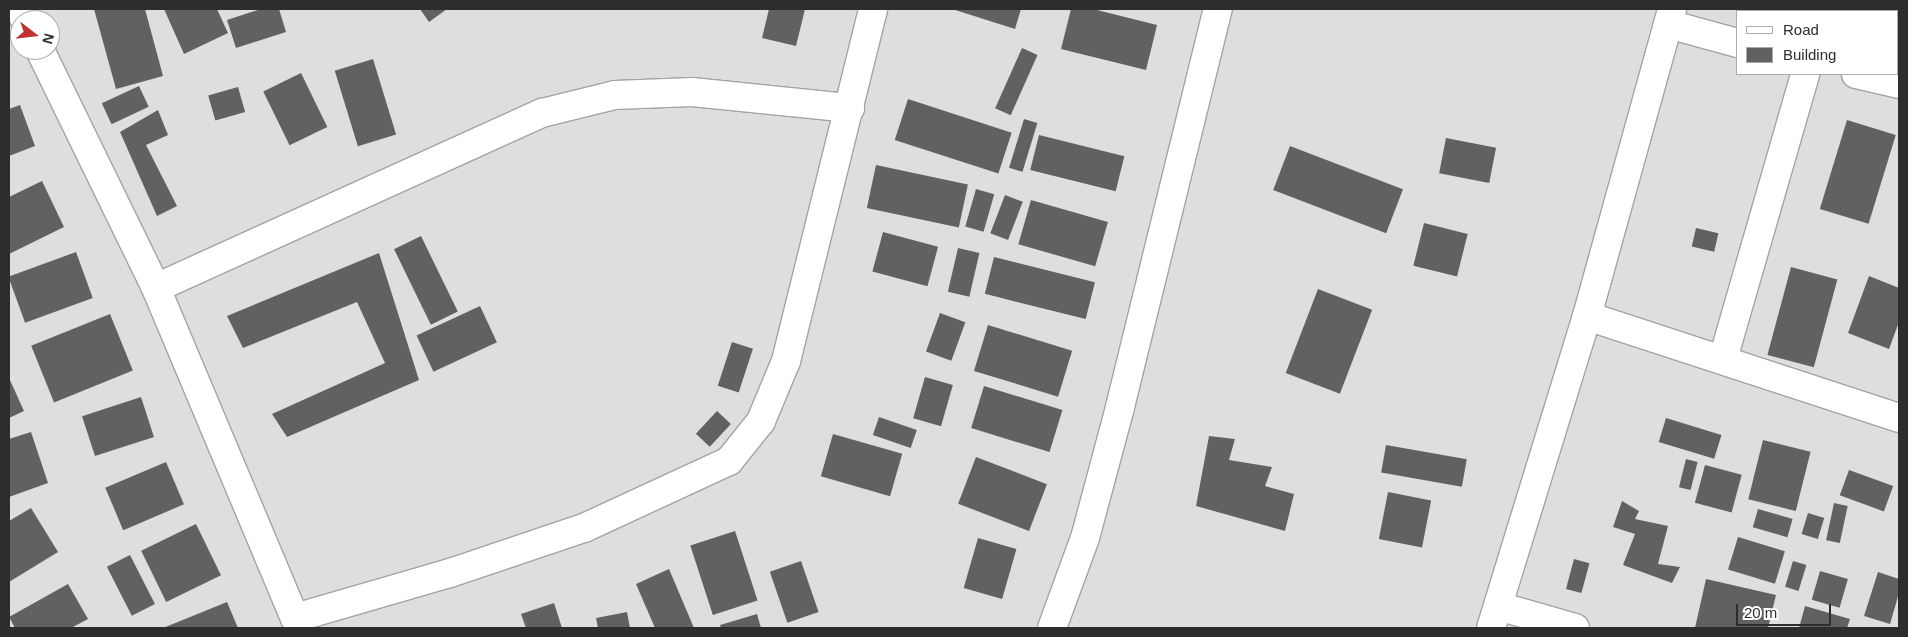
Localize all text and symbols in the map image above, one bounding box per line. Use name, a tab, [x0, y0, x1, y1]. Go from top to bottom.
north arrow	[10, 10, 60, 60]
legend	[1736, 10, 1898, 75]
text: Road	[1783, 21, 1819, 38]
text: N	[39, 32, 58, 46]
text: Building	[1783, 46, 1836, 63]
scale bar	[1738, 594, 1833, 626]
text: 20 m	[1744, 604, 1777, 621]

